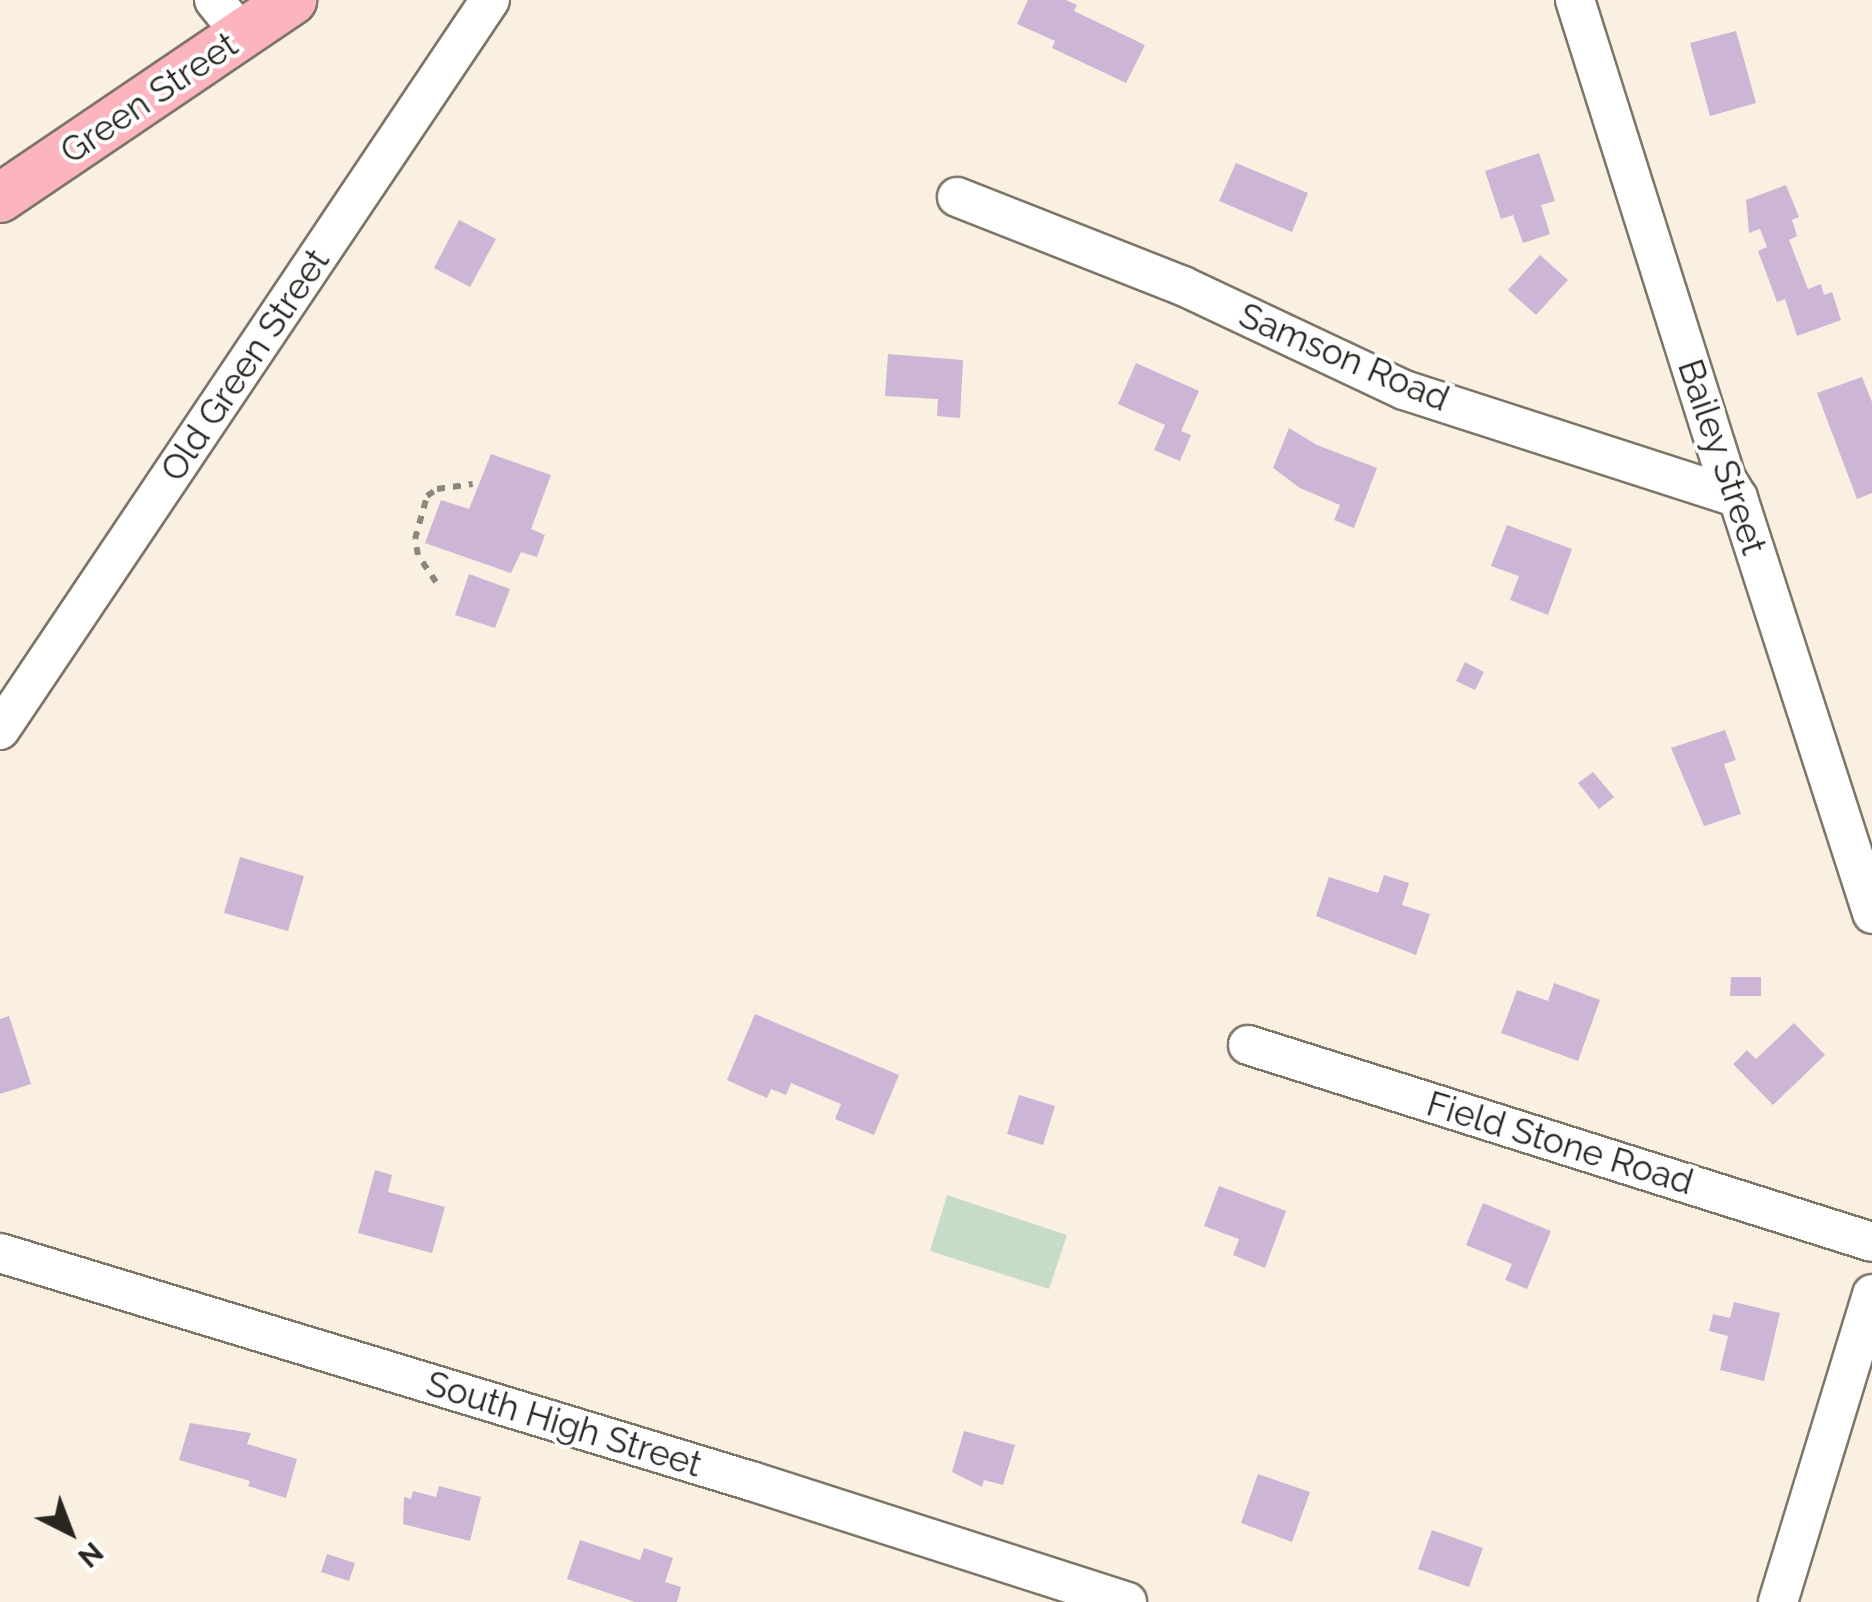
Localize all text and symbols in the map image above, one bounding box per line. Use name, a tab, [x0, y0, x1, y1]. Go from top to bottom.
street label: Green Street	[53, 23, 245, 173]
street label: Old Green Street	[152, 241, 338, 489]
street label: Samson Road	[1233, 294, 1455, 420]
street label: Bailey Street	[1669, 353, 1775, 561]
street label: Field Stone Road	[1422, 1083, 1698, 1203]
street label: South High Street	[421, 1362, 707, 1486]
north arrow	[20, 1482, 120, 1582]
text: N	[71, 1535, 109, 1574]

